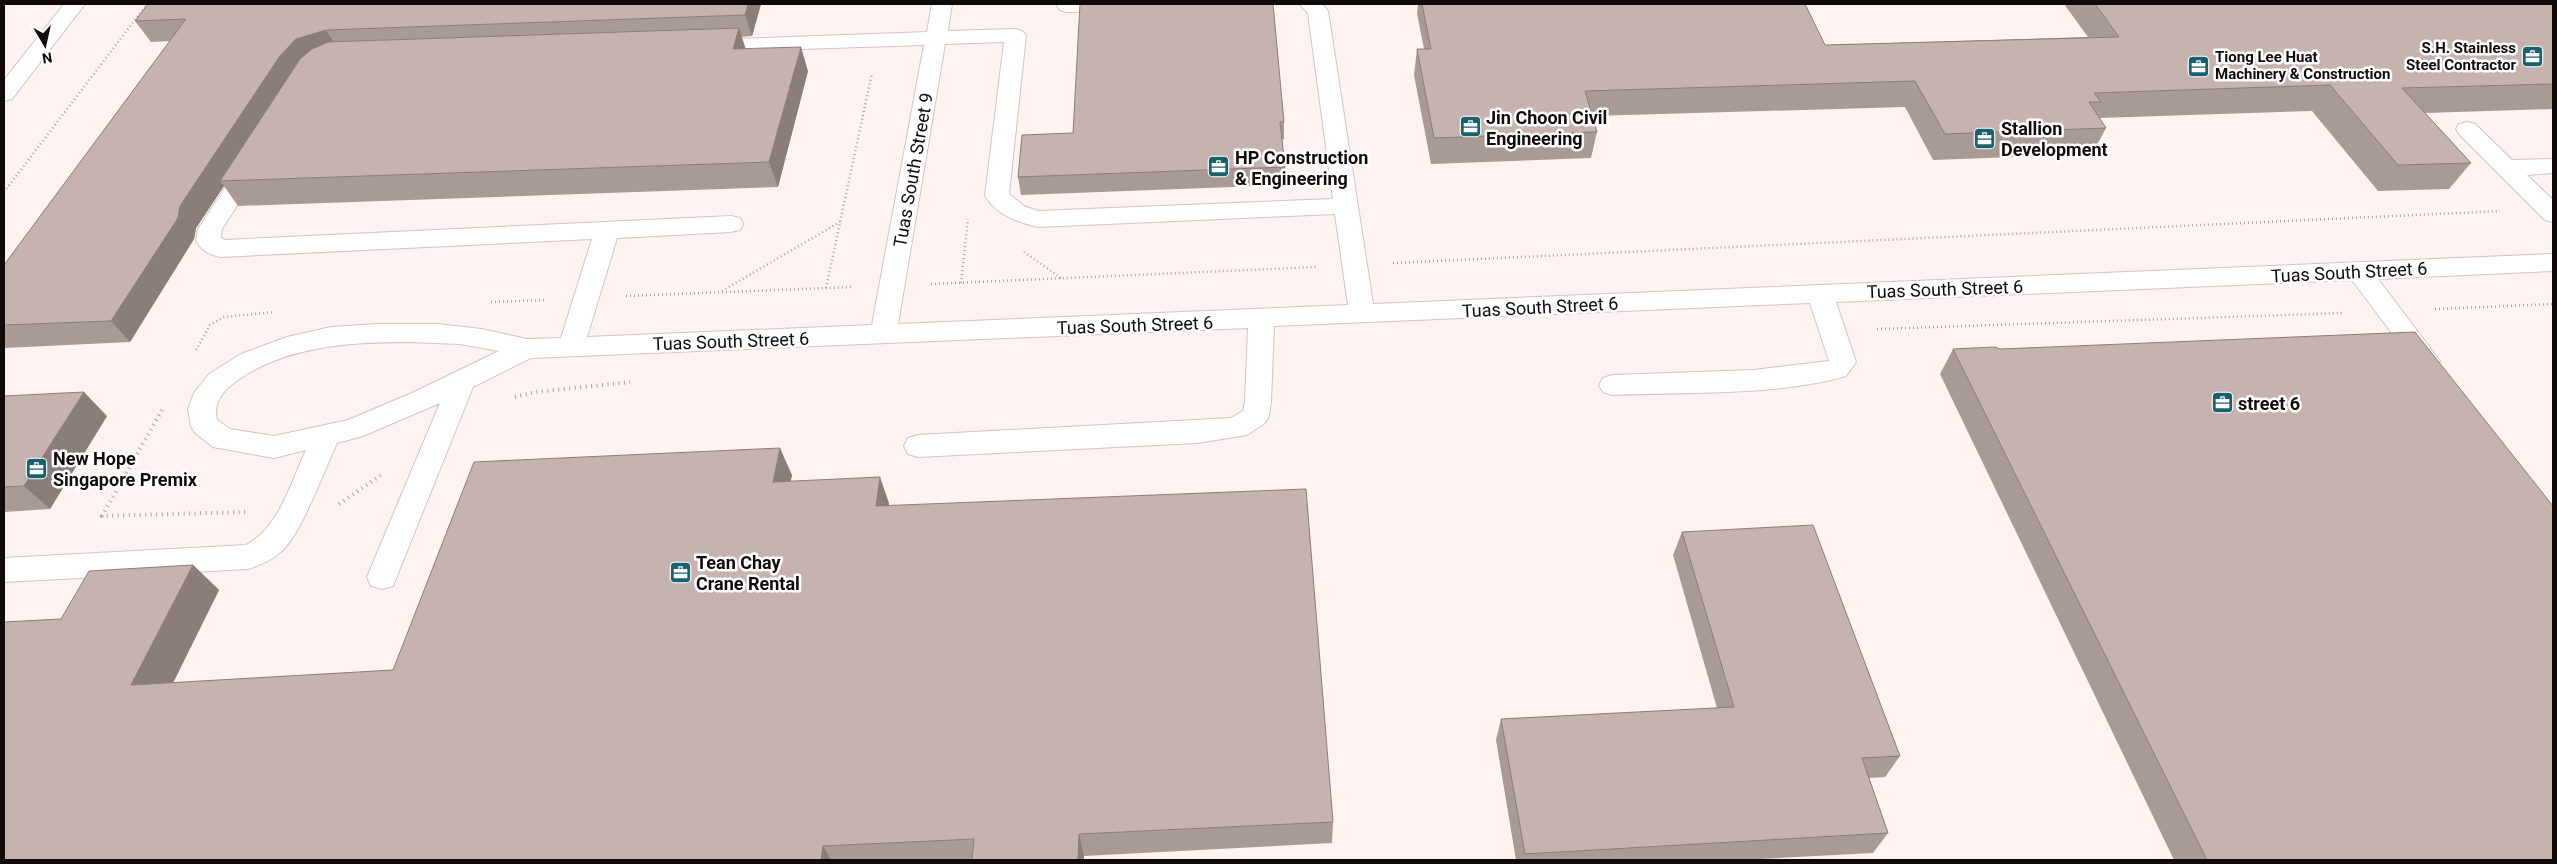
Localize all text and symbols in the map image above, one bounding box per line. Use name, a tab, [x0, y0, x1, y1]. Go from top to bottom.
north arrow	[20, 20, 70, 70]
place label: S.H. Stainless Steel Contractor	[2406, 39, 2516, 74]
office icon: S.H. Stainless Steel Contractor	[2520, 45, 2544, 69]
place label: Tiong Lee Huat Machinery & Construction	[2215, 48, 2390, 83]
text: N	[41, 49, 53, 67]
office icon: Tiong Lee Huat Machinery & Construction	[2187, 54, 2211, 78]
street label: Tuas South Street 9	[889, 91, 937, 249]
place label: Jin Choon Civil Engineering	[1486, 107, 1607, 149]
office icon: Jin Choon Civil Engineering	[1458, 115, 1482, 139]
place label: Stallion Development	[2001, 118, 2108, 160]
office icon: Stallion Development	[1973, 126, 1997, 150]
place label: HP Construction & Engineering	[1235, 147, 1368, 189]
office icon: HP Construction & Engineering	[1207, 155, 1231, 179]
street label: Tuas South Street 6	[2270, 257, 2428, 287]
street label: Tuas South Street 6	[1866, 276, 2024, 302]
street label: Tuas South Street 6	[1461, 292, 1619, 322]
street label: Tuas South Street 6	[1056, 312, 1214, 338]
street label: Tuas South Street 6	[652, 328, 810, 354]
office icon: street 6	[2210, 391, 2234, 415]
place label: street 6	[2238, 393, 2300, 414]
place label: New Hope Singapore Premix	[53, 448, 198, 490]
office icon: New Hope Singapore Premix	[25, 456, 49, 480]
place label: Tean Chay Crane Rental	[696, 552, 800, 594]
office icon: Tean Chay Crane Rental	[668, 560, 692, 584]

